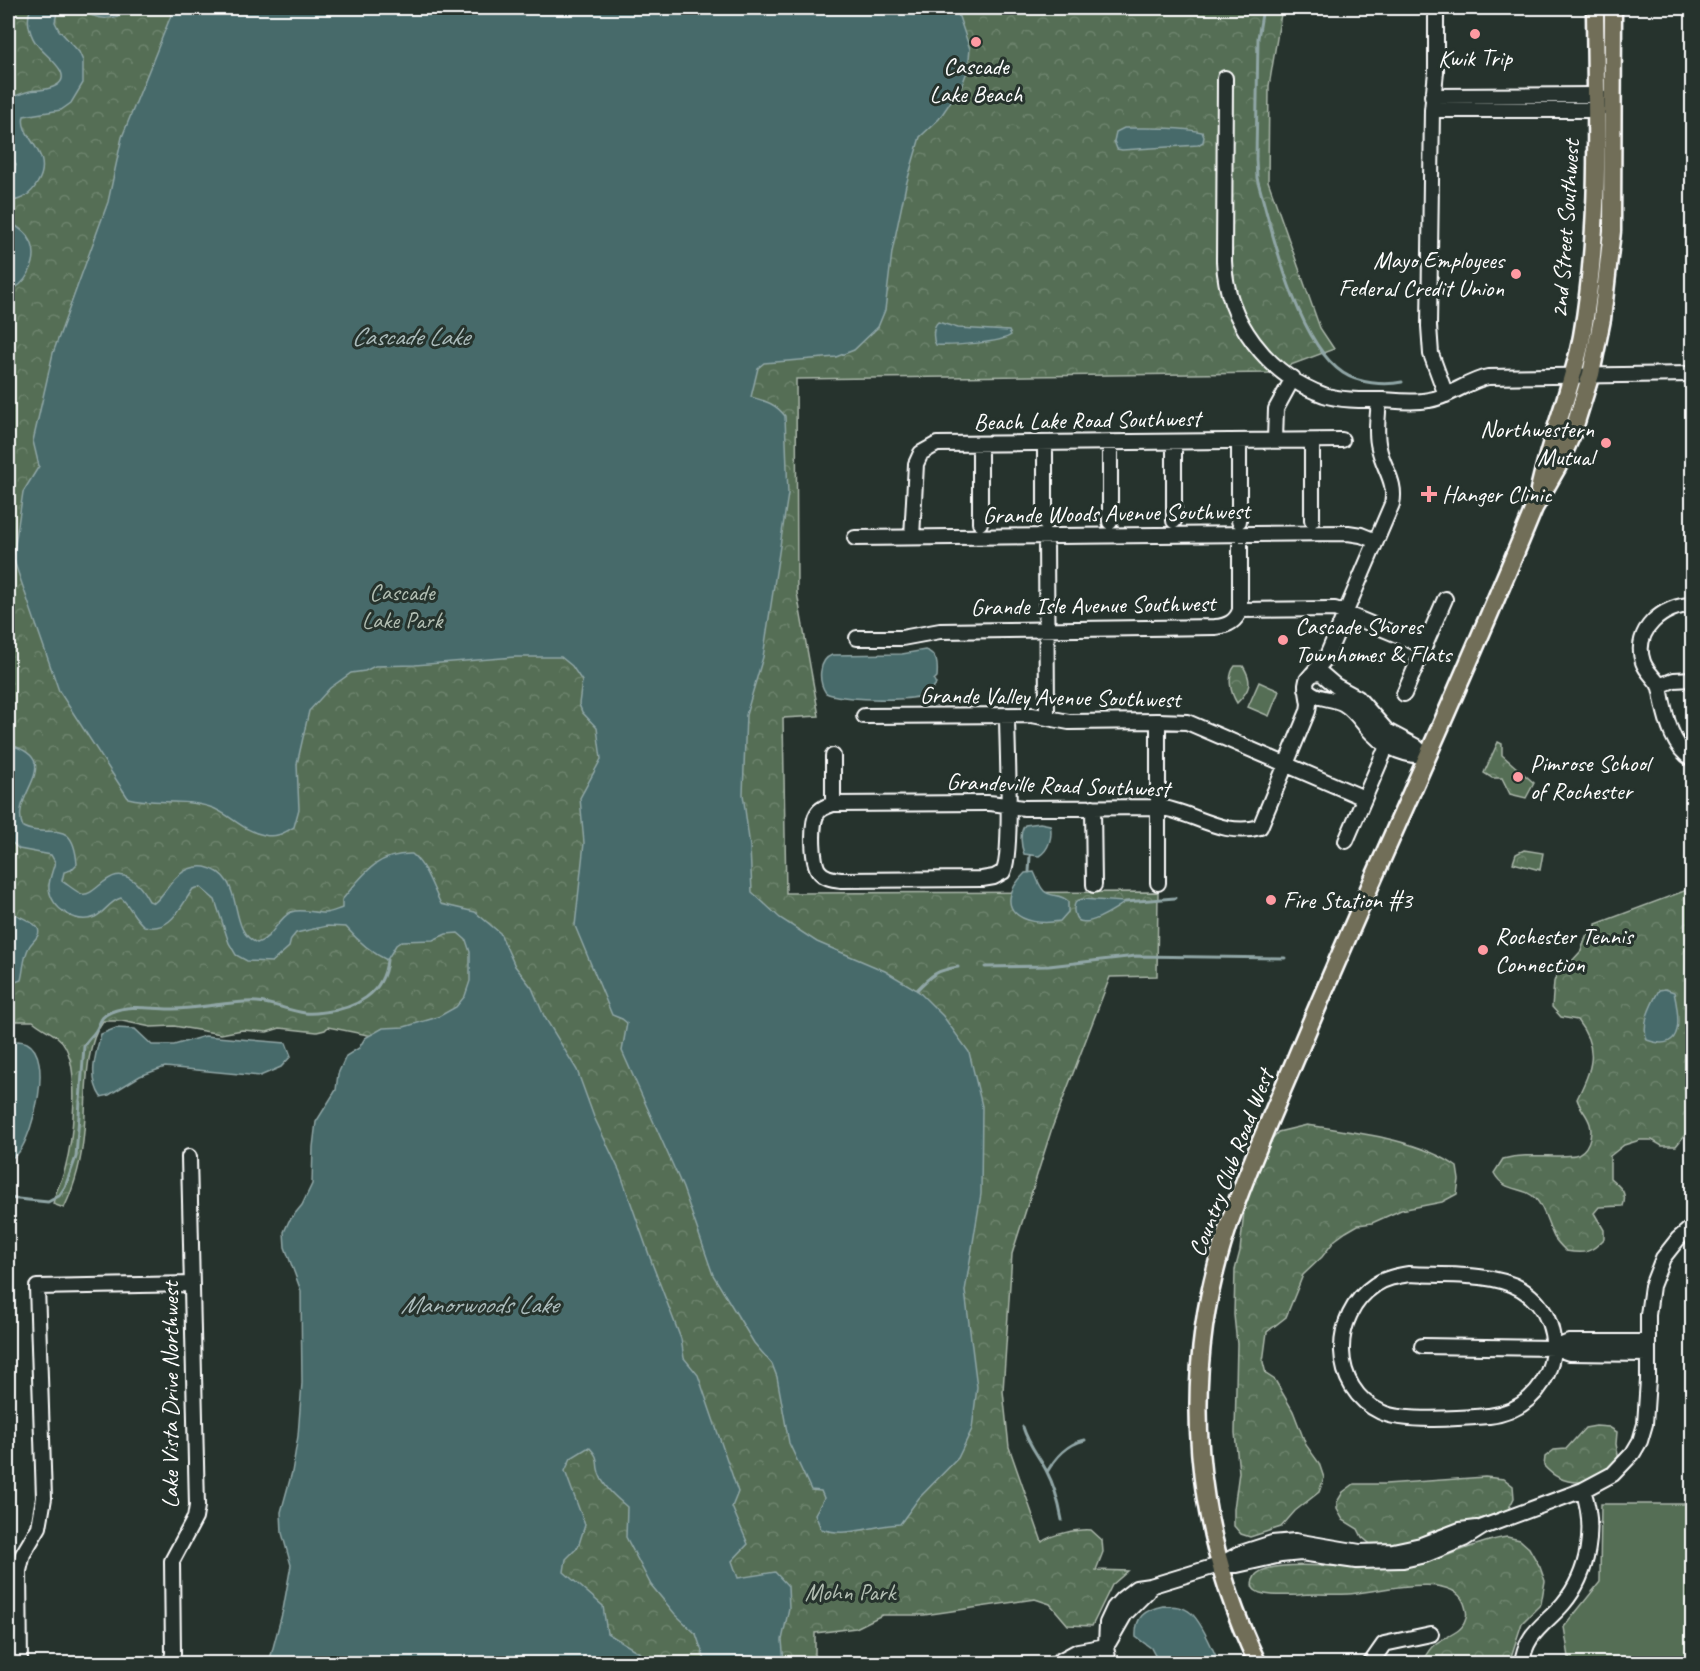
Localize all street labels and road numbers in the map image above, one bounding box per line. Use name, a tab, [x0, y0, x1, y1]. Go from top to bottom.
street label: 2nd Street Southwest	[1544, 137, 1586, 319]
street label: Beach Lake Road Southwest	[973, 403, 1204, 437]
street label: Grande Woods Avenue Southwest	[982, 496, 1252, 530]
street label: Grande Isle Avenue Southwest	[970, 588, 1218, 622]
street label: Grande Valley Avenue Southwest	[920, 680, 1183, 714]
street label: Grandeville Road Southwest	[946, 766, 1173, 804]
street label: Country Club Road West	[1182, 1063, 1281, 1260]
street label: Lake Vista Drive Northwest	[155, 1279, 185, 1508]

